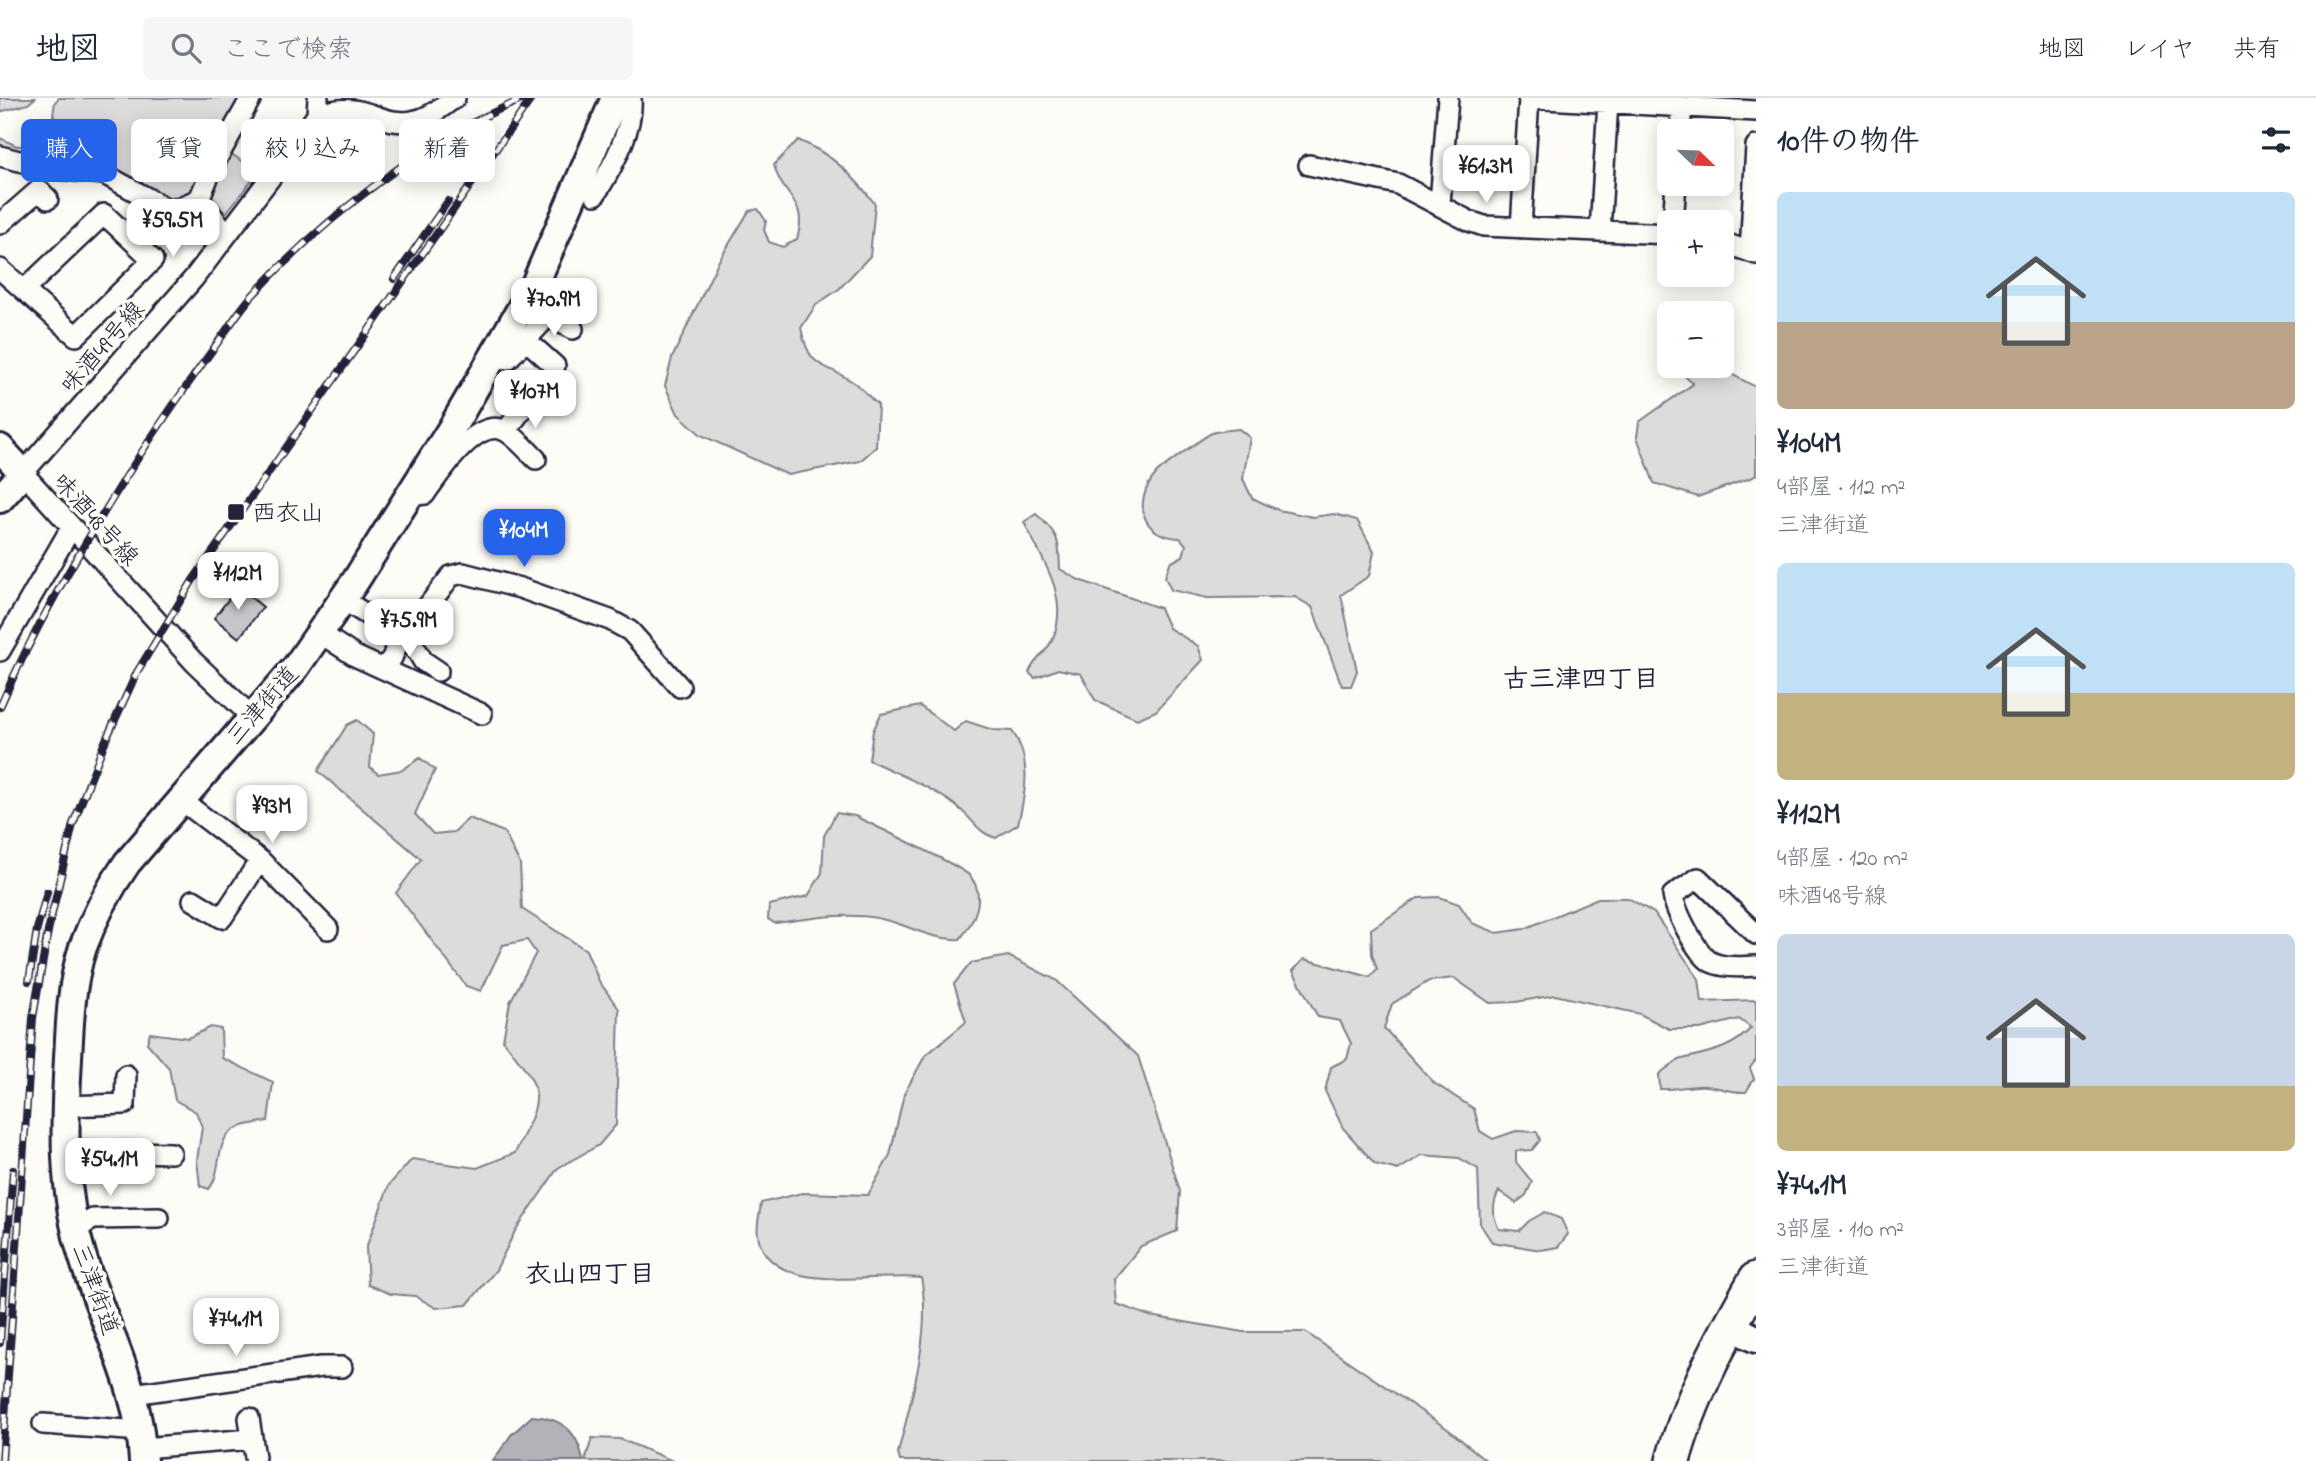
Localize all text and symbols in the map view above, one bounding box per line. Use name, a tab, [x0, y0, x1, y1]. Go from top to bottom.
search box	[143, 17, 633, 80]
text: 地図	[35, 27, 101, 75]
icon: search	[167, 29, 205, 67]
text: ここで検索	[223, 32, 353, 70]
text: 地図	[2038, 33, 2086, 68]
text: レイヤ	[2124, 33, 2195, 68]
text: 共有	[2233, 33, 2281, 68]
chip: 購入	[21, 119, 117, 182]
chip: 賃貸	[131, 119, 227, 182]
chip: 絞り込み	[241, 119, 385, 182]
chip: 新着	[399, 119, 495, 182]
north arrow	[1657, 119, 1734, 196]
map controls	[1657, 119, 1734, 378]
text: 10件の物件	[1777, 121, 1920, 165]
icon: filters	[2257, 121, 2295, 159]
pin: ¥61.3M	[1429, 146, 1543, 205]
text: ¥61.3M	[1459, 151, 1513, 184]
pin: ¥59.5M	[116, 200, 230, 259]
text: ¥59.5M	[143, 205, 203, 238]
button: +	[1657, 210, 1734, 287]
icon: home	[1973, 238, 2099, 364]
pin: ¥70.9M	[497, 278, 611, 338]
text: ¥70.9M	[527, 284, 581, 317]
street label: 味酒49号線	[54, 294, 154, 403]
button: −	[1657, 301, 1734, 378]
pin: ¥107M	[486, 370, 584, 430]
text: ¥107M	[510, 376, 560, 409]
text: ¥104M	[1777, 423, 1842, 467]
street label: 味酒48号線	[43, 466, 146, 575]
text: 4部屋 · 112 m²	[1777, 472, 1905, 505]
place label: 西衣山	[252, 497, 324, 532]
marker: 西衣山	[226, 502, 246, 522]
pin: ¥104M	[475, 510, 573, 569]
text: 三津街道	[1777, 510, 1869, 543]
text: ¥104M	[499, 515, 549, 548]
pin: ¥112M	[189, 552, 287, 612]
text: ¥112M	[214, 558, 263, 591]
pin: ¥75.9M	[352, 600, 466, 659]
text: ¥75.9M	[380, 605, 438, 638]
icon: home	[1973, 609, 2099, 735]
street label: 三津街道	[219, 659, 309, 754]
district label: 古三津四丁目	[1503, 662, 1659, 700]
pin: ¥93M	[231, 786, 313, 845]
text: ¥93M	[252, 791, 292, 824]
text: ¥112M	[1777, 794, 1841, 838]
text: 4部屋 · 120 m²	[1777, 843, 1908, 876]
text: 味酒48号線	[1777, 881, 1887, 914]
icon: home	[1973, 980, 2099, 1106]
pin: ¥54.1M	[53, 1138, 167, 1198]
text: ¥54.1M	[81, 1144, 139, 1177]
text: ¥74.1M	[1777, 1165, 1847, 1209]
text: 3部屋 · 110 m²	[1777, 1214, 1904, 1247]
street label: 三津街道	[61, 1239, 127, 1341]
text: 三津街道	[1777, 1252, 1869, 1285]
district label: 衣山四丁目	[525, 1257, 655, 1295]
pin: ¥74.1M	[179, 1298, 293, 1358]
text: ¥74.1M	[209, 1304, 263, 1337]

